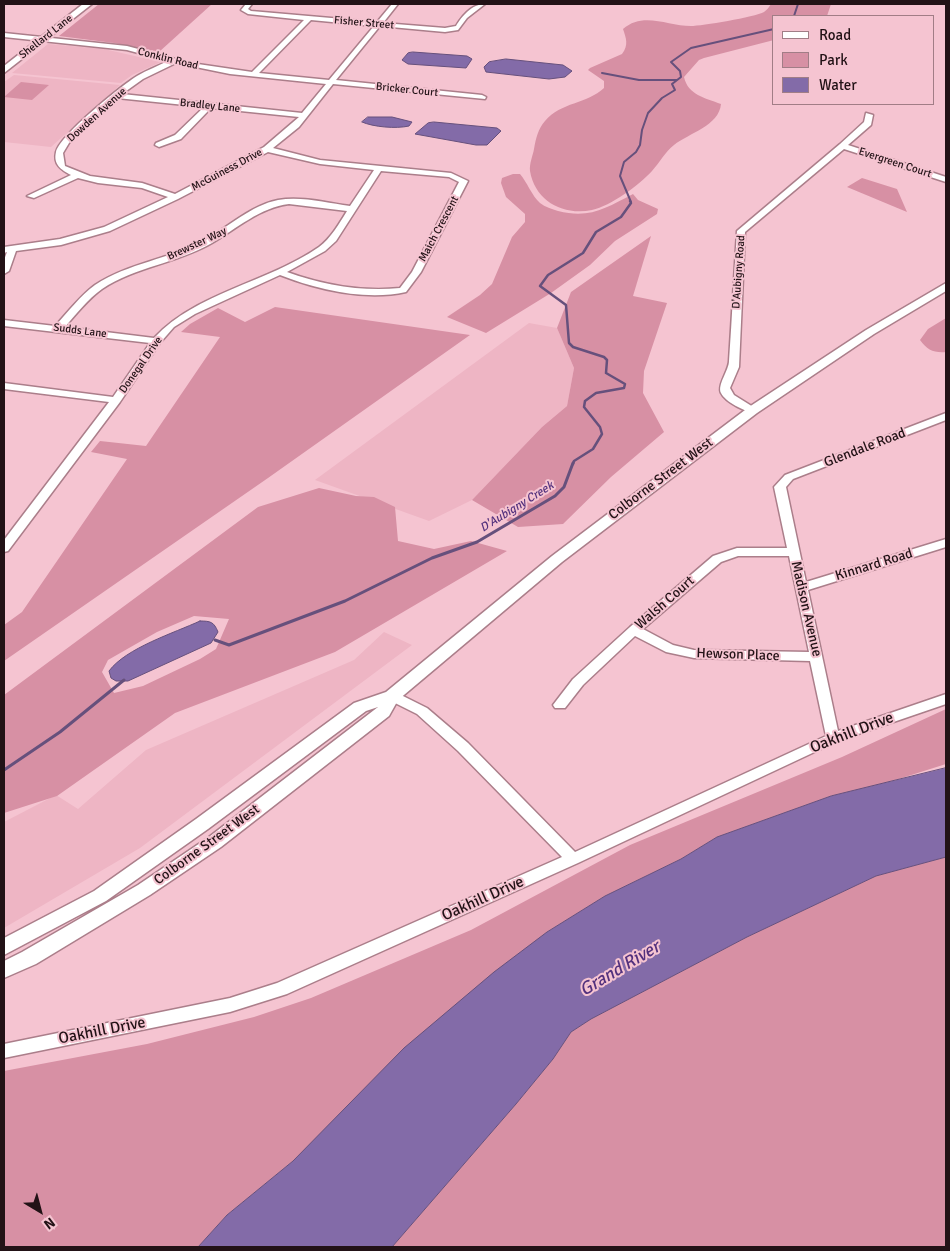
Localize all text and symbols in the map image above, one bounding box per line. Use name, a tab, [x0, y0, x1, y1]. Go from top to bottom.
street label: Shellard Lane	[17, 12, 75, 62]
street label: Fisher Street	[333, 14, 395, 32]
legend	[772, 15, 935, 105]
text: Road	[819, 26, 851, 44]
street label: Conklin Road	[136, 45, 200, 73]
text: Park	[819, 51, 848, 69]
text: Water	[819, 76, 857, 94]
street label: Bricker Court	[375, 80, 439, 100]
street label: Dowden Avenue	[65, 85, 129, 145]
street label: Bradley Lane	[179, 96, 241, 116]
street label: Evergreen Court	[857, 145, 933, 181]
street label: McGuiness Drive	[189, 146, 265, 194]
street label: Maich Crescent	[416, 194, 462, 264]
street label: Brewster Way	[165, 225, 229, 263]
street label: D'Aubigny Road	[730, 235, 748, 309]
street label: Sudds Lane	[53, 321, 107, 341]
street label: Donegal Drive	[117, 334, 165, 396]
street label: Glendale Road	[822, 425, 908, 471]
street label: Colborne Street West	[606, 434, 716, 524]
water label: D'Aubigny Creek	[478, 479, 556, 535]
street label: Kinnard Road	[833, 545, 915, 585]
street label: Madison Avenue	[787, 560, 825, 658]
street label: Walsh Court	[632, 573, 698, 633]
street label: Hewson Place	[696, 645, 780, 665]
street label: Oakhill Drive	[807, 708, 897, 758]
street label: Colborne Street West	[151, 801, 263, 889]
street label: Oakhill Drive	[439, 872, 527, 926]
water label: Grand River	[576, 937, 664, 1001]
street label: Oakhill Drive	[57, 1013, 147, 1049]
north arrow	[15, 1186, 65, 1236]
text: N	[40, 1214, 58, 1233]

